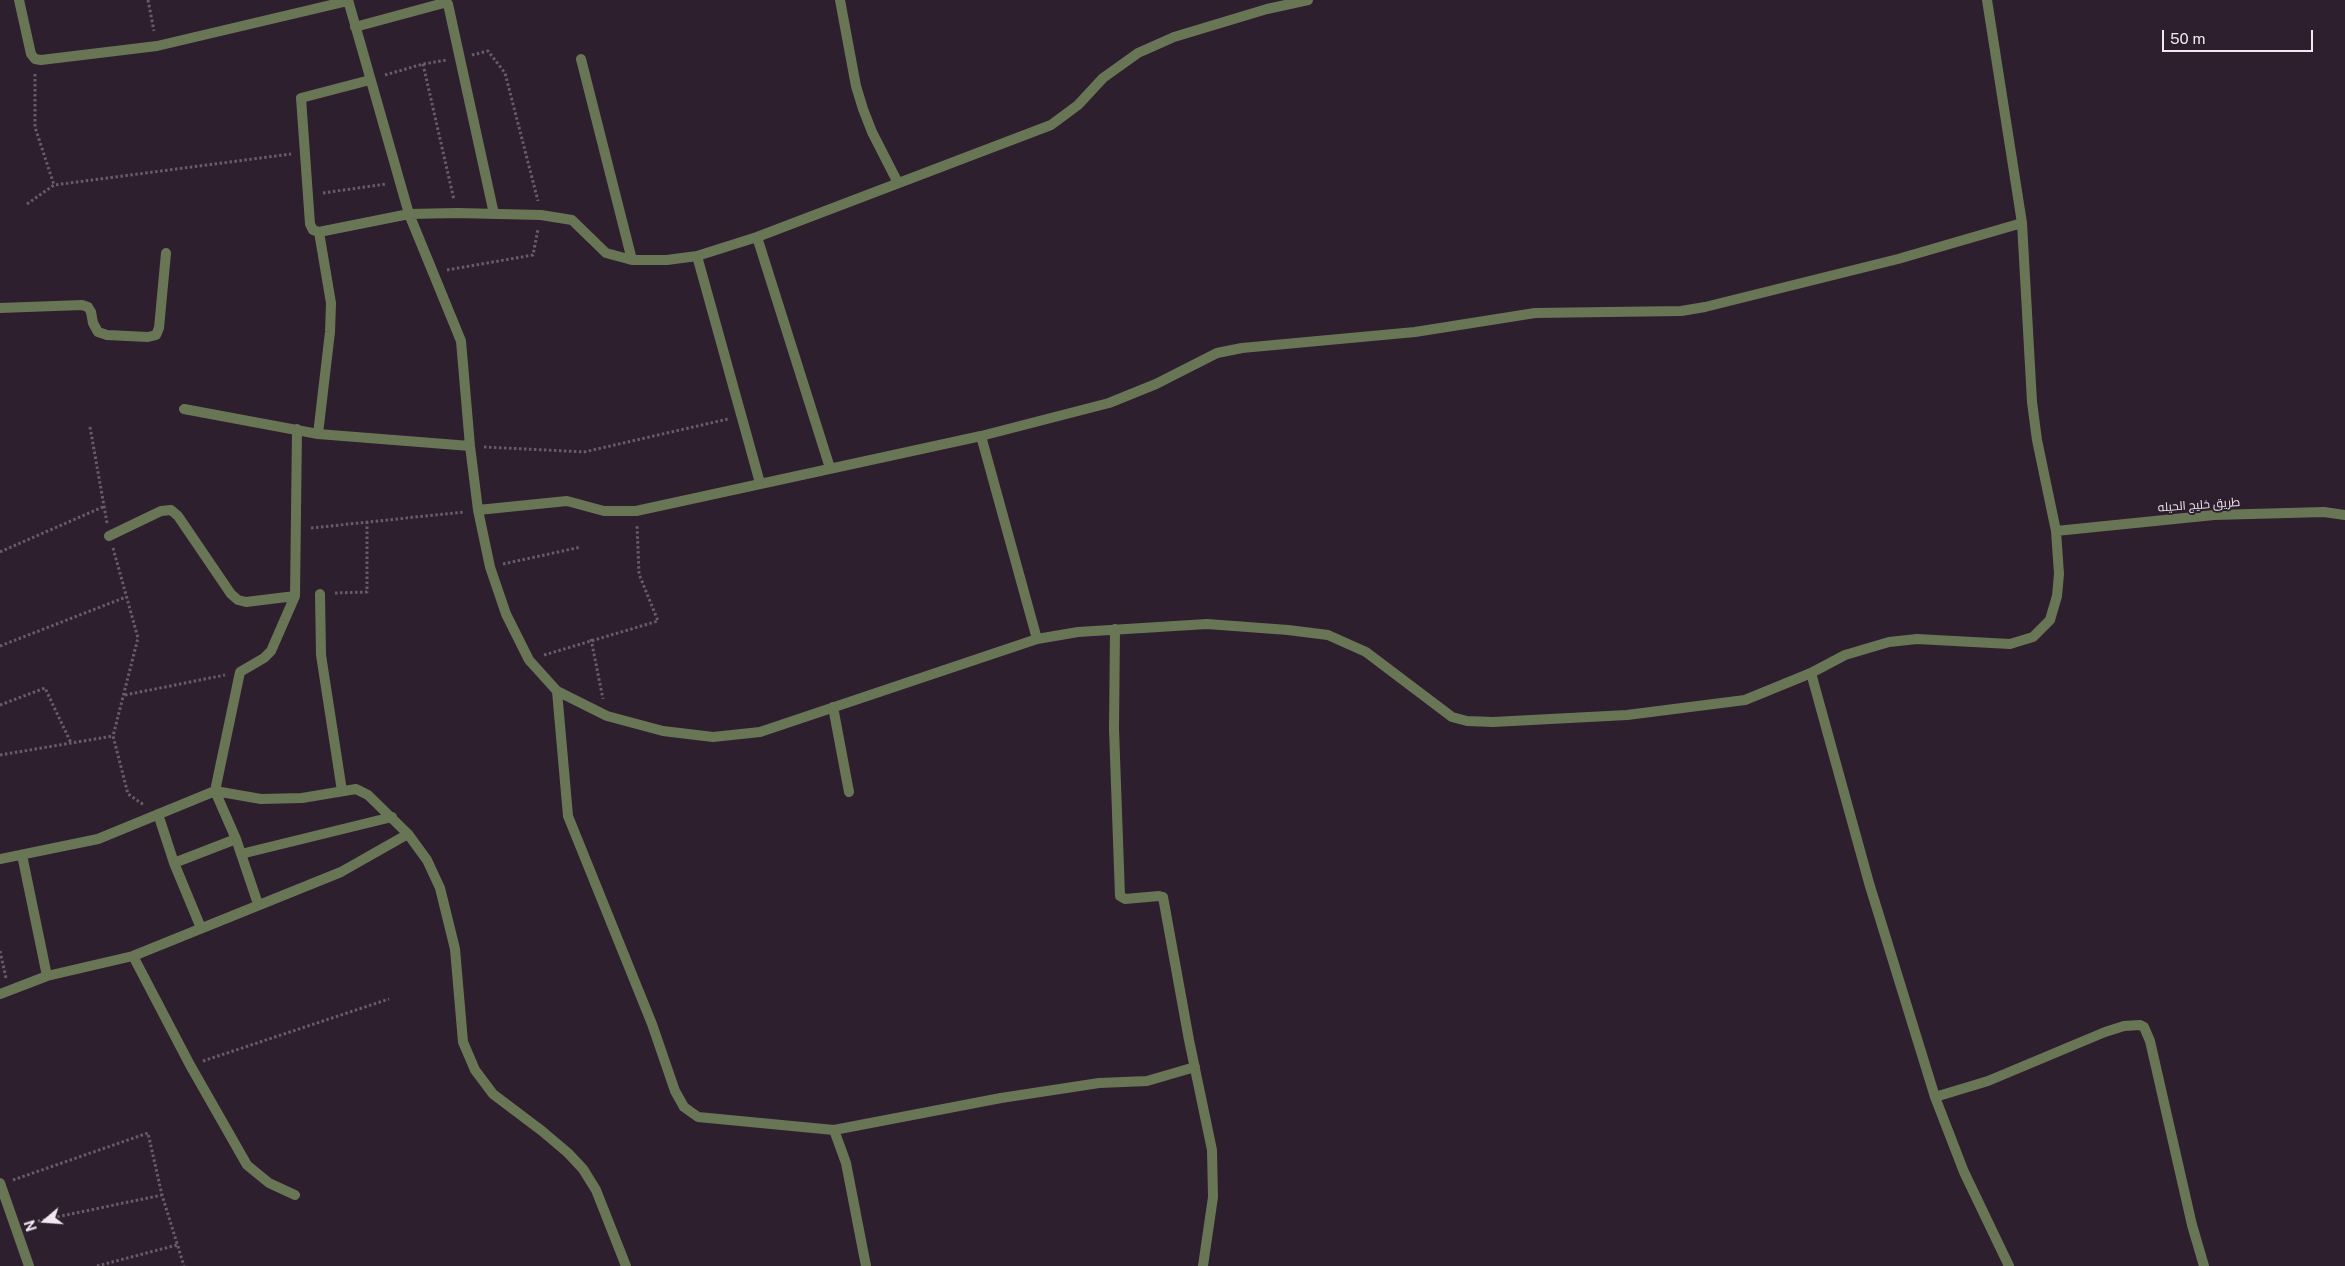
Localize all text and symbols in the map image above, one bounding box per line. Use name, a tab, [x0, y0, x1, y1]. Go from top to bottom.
scale bar	[2165, 20, 2316, 52]
text: 50 m	[2170, 30, 2205, 47]
street label: طريق خليج الحيله	[2157, 495, 2241, 515]
north arrow	[20, 1196, 70, 1246]
text: N	[21, 1218, 40, 1233]

